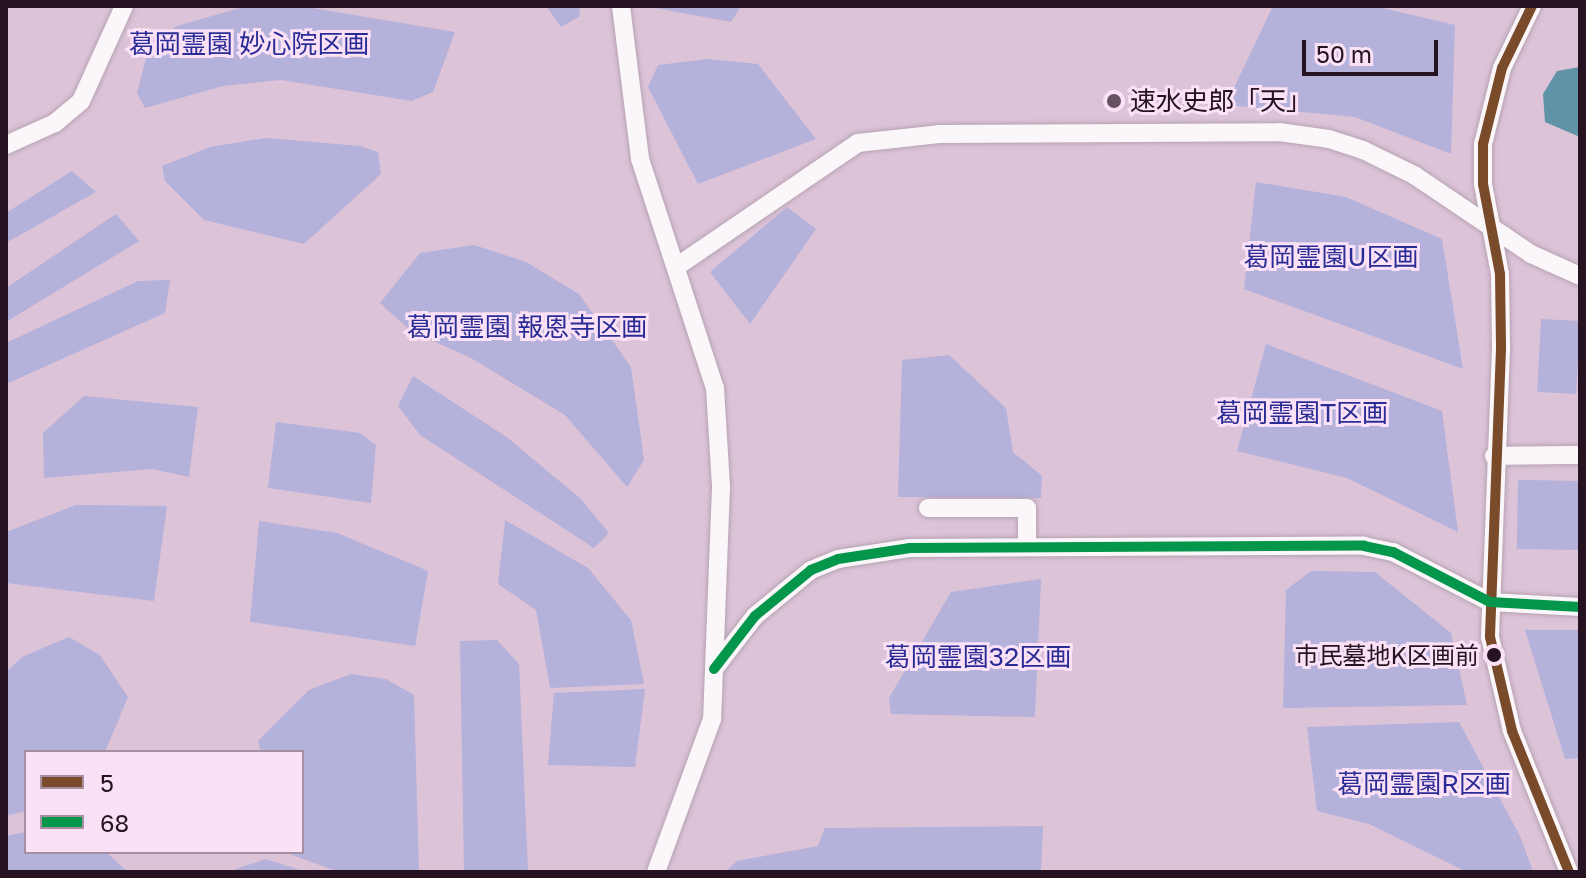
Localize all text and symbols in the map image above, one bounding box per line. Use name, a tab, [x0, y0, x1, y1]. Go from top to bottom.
scale bar	[1306, 24, 1442, 74]
park label: 葛岡霊園 妙心院区画	[129, 28, 369, 60]
text: 50 m	[1316, 39, 1372, 68]
place label: 速水史郎「天」	[1130, 85, 1312, 117]
marker: 速水史郎「天」	[1105, 92, 1123, 110]
park label: 葛岡霊園U区画	[1244, 241, 1418, 273]
park label: 葛岡霊園 報恩寺区画	[407, 311, 647, 343]
park label: 葛岡霊園T区画	[1216, 397, 1388, 429]
park label: 葛岡霊園32区画	[885, 641, 1071, 673]
place label: 市民墓地K区画前	[1294, 641, 1479, 669]
marker: 市民墓地K区画前	[1486, 647, 1502, 663]
legend	[24, 750, 304, 854]
text: 5	[100, 768, 114, 797]
park label: 葛岡霊園R区画	[1337, 768, 1511, 800]
text: 68	[100, 808, 129, 837]

